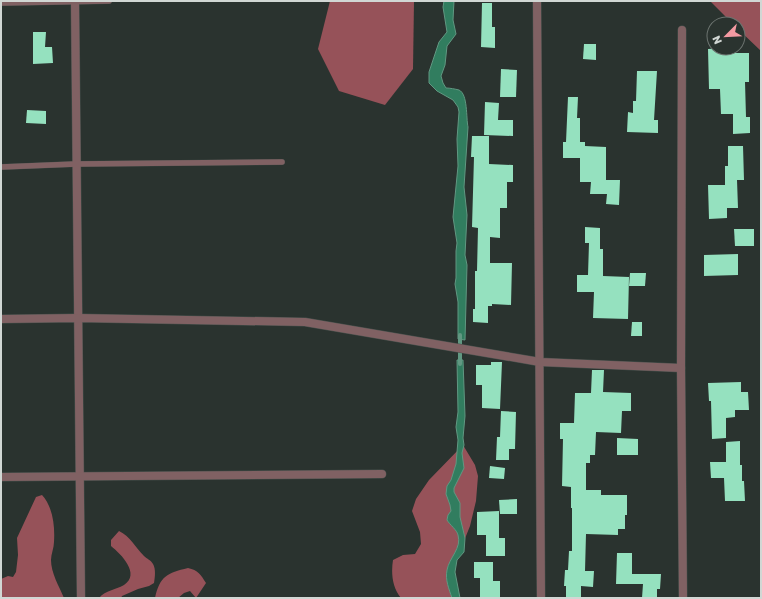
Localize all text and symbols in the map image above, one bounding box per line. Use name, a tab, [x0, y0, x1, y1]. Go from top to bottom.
north arrow	[706, 16, 746, 56]
text: N	[710, 34, 725, 46]

